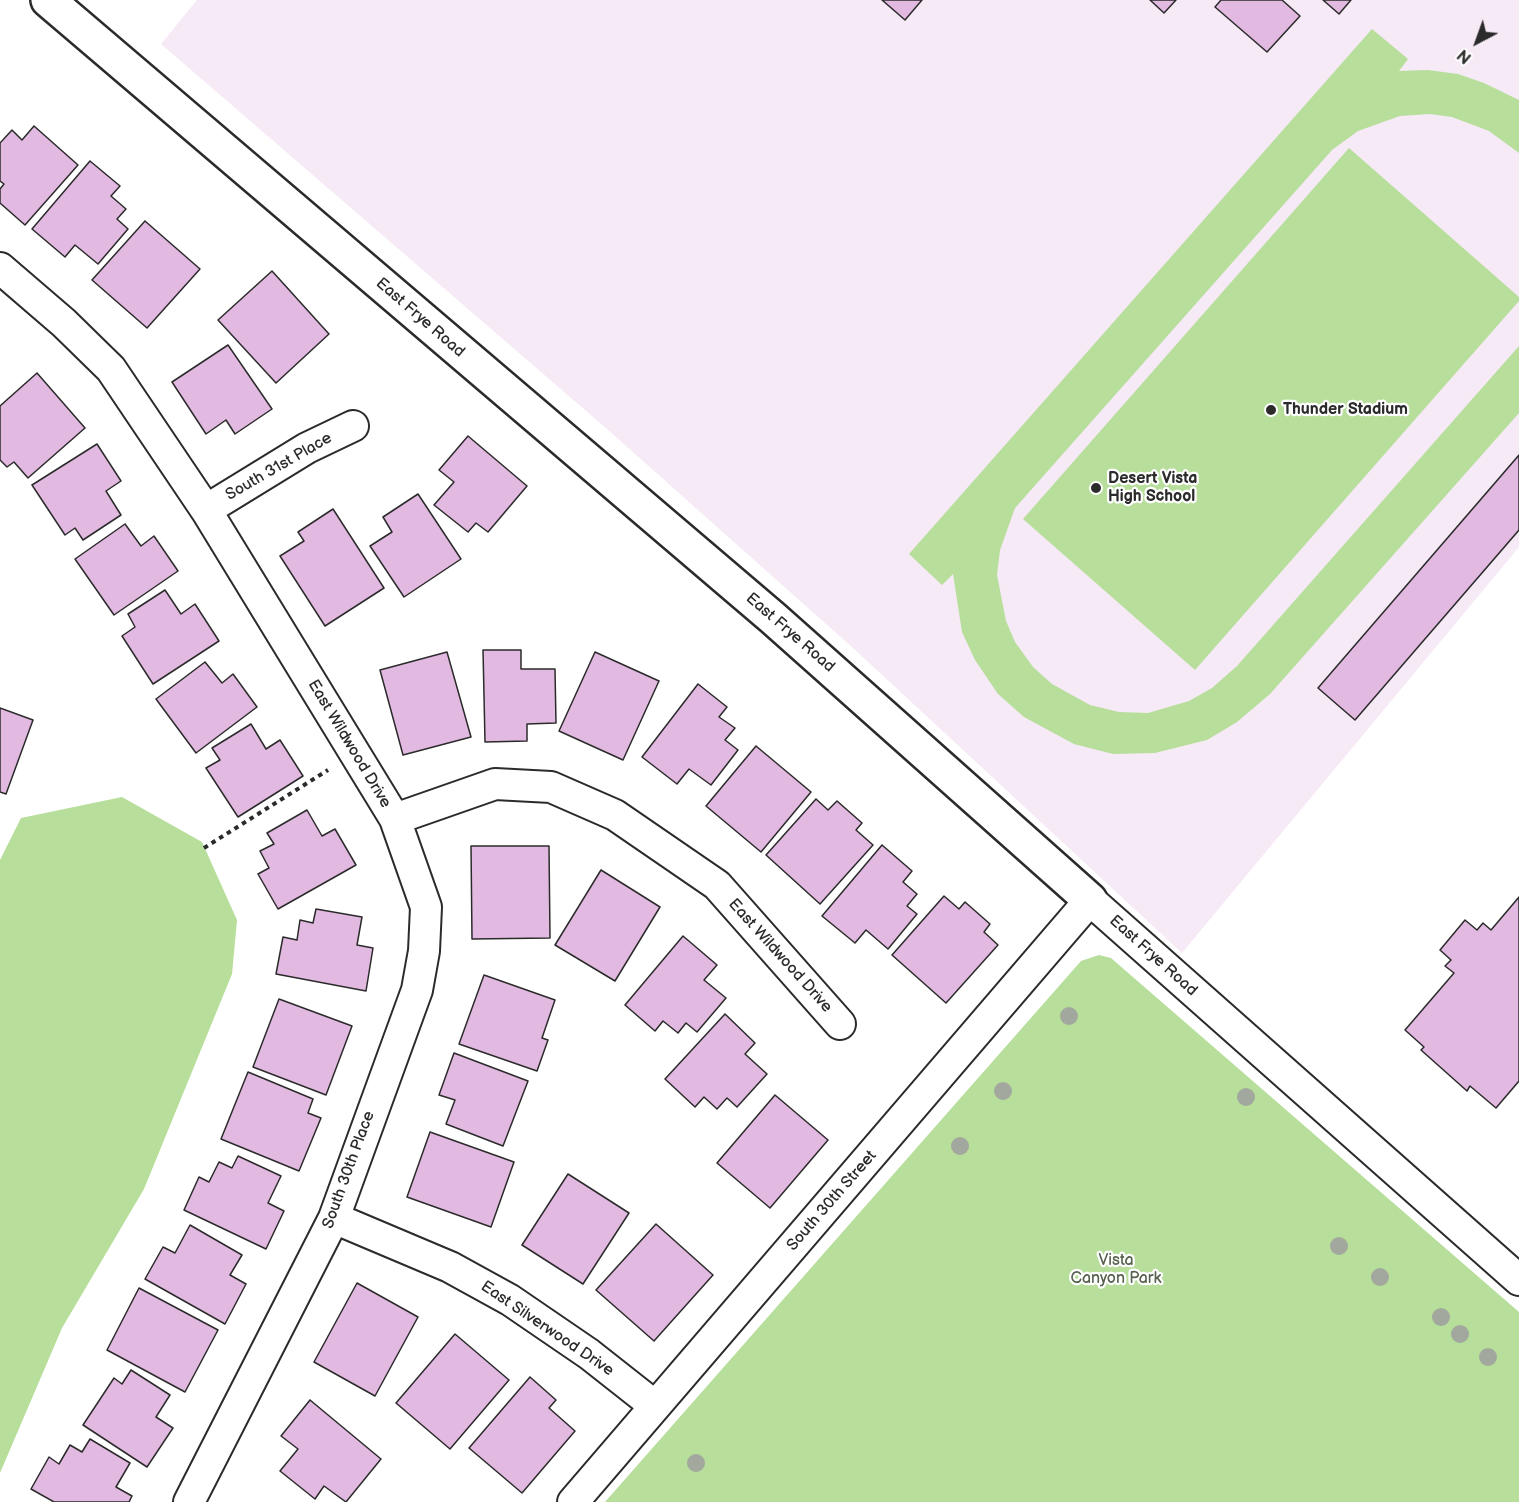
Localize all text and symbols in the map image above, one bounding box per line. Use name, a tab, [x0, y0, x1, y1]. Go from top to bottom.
north arrow	[1447, 12, 1507, 72]
text: N	[1454, 45, 1476, 67]
street label: East Frye Road	[372, 274, 468, 362]
place label: Thunder Stadium	[1283, 400, 1408, 420]
marker: Thunder Stadium	[1264, 403, 1278, 417]
street label: South 31st Place	[223, 429, 335, 505]
place label: Desert Vista High School	[1108, 469, 1197, 507]
marker: Desert Vista High School	[1089, 481, 1103, 495]
street label: East Frye Road	[742, 589, 838, 677]
street label: East Wildwood Drive	[303, 676, 395, 812]
street label: East Wildwood Drive	[724, 895, 836, 1017]
street label: East Frye Road	[1105, 912, 1201, 1000]
street label: South 30th Place	[319, 1109, 379, 1231]
street label: South 30th Street	[783, 1147, 881, 1255]
park label: Vista Canyon Park	[1071, 1251, 1161, 1289]
street label: East Silverwood Drive	[477, 1277, 617, 1381]

